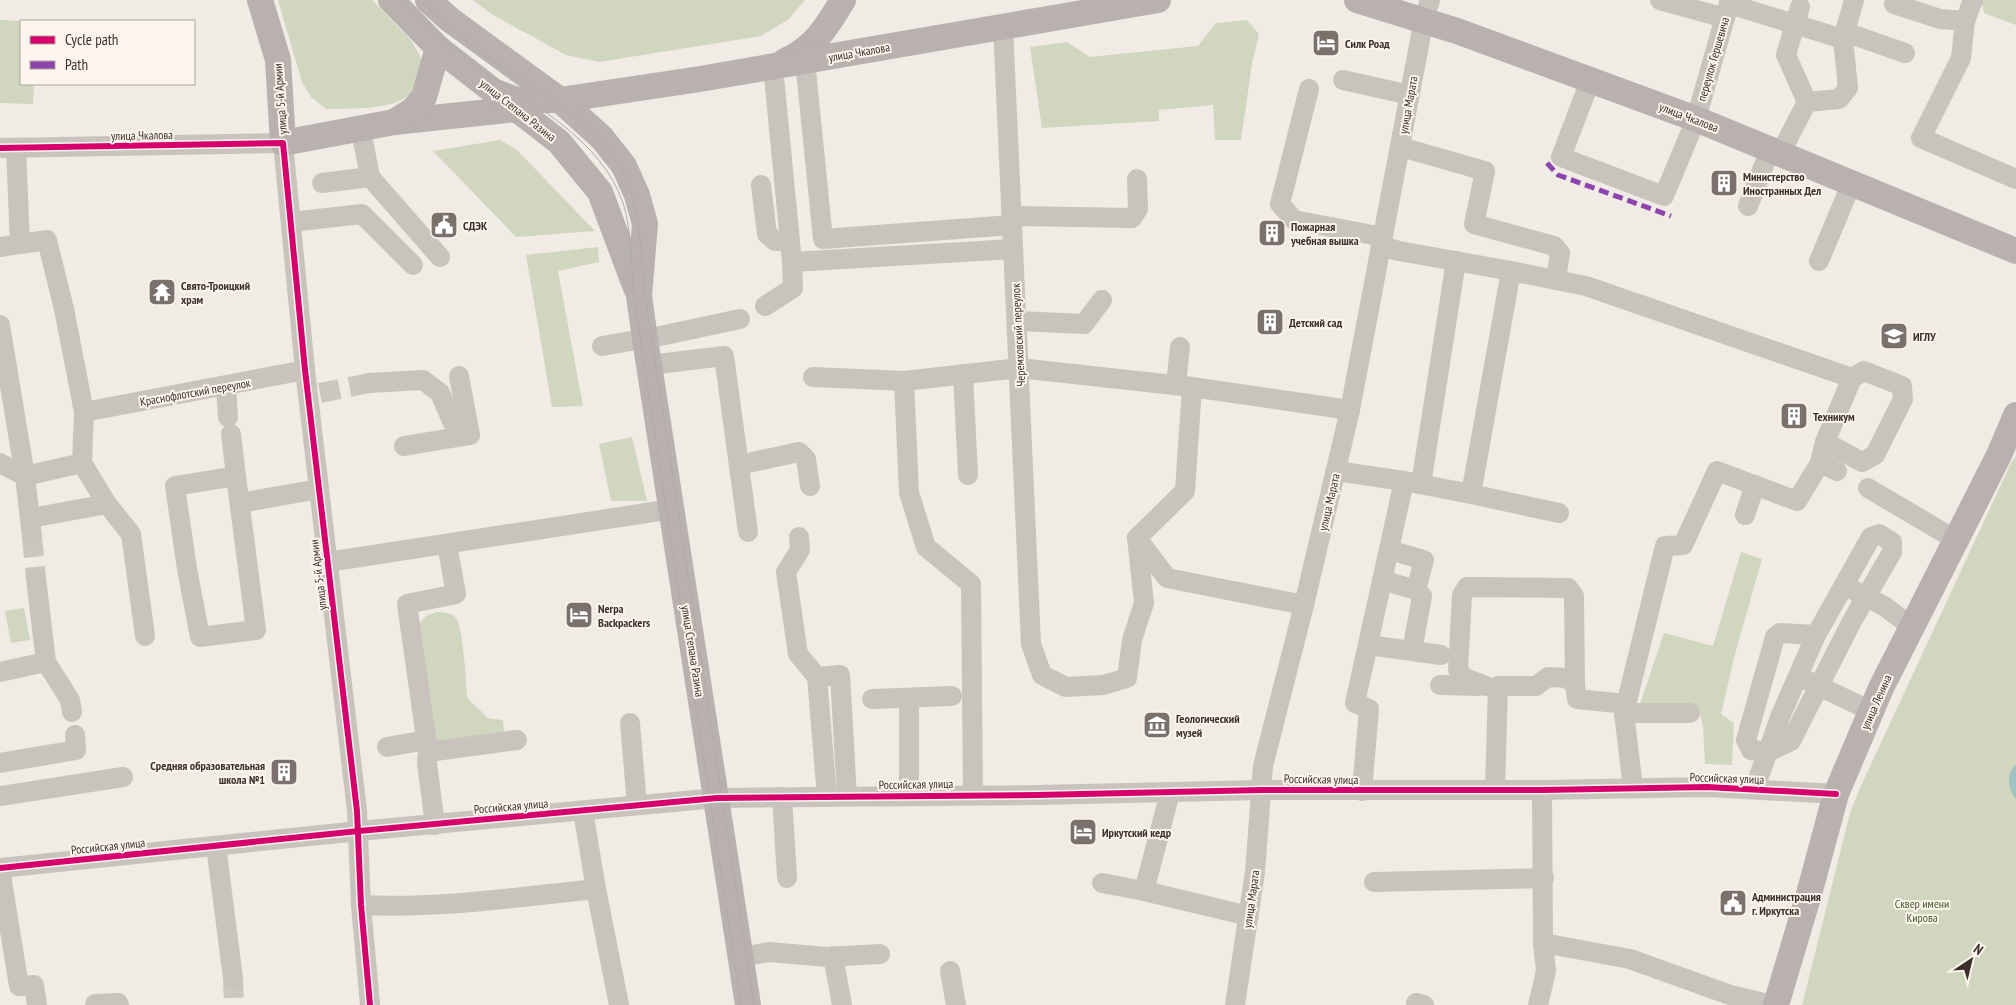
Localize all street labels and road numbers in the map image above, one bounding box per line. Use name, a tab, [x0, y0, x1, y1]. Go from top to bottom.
street label: переулок Гершевича	[1694, 15, 1732, 103]
street label: улица Чкалова	[827, 39, 891, 65]
street label: улица 5-й Армии	[270, 63, 290, 135]
street label: улица Марата	[1396, 75, 1420, 135]
street label: улица Степана Разина	[477, 76, 559, 145]
street label: улица Чкалова	[1657, 99, 1721, 135]
street label: улица Чкалова	[111, 127, 173, 143]
street label: Черемховский переулок	[1008, 283, 1028, 387]
street label: Краснофлотский переулок	[139, 375, 252, 409]
street label: улица Марата	[1315, 472, 1343, 532]
street label: улица 5-й Армии	[306, 539, 330, 611]
street label: улица Степана Разина	[678, 604, 708, 698]
street label: улица Ленина	[1857, 672, 1895, 732]
street label: Российская улица	[1689, 769, 1765, 787]
street label: Российская улица	[1284, 771, 1359, 787]
street label: Российская улица	[879, 776, 954, 792]
street label: Российская улица	[473, 795, 549, 817]
street label: Российская улица	[70, 835, 146, 857]
street label: улица Марата	[1240, 869, 1263, 929]

